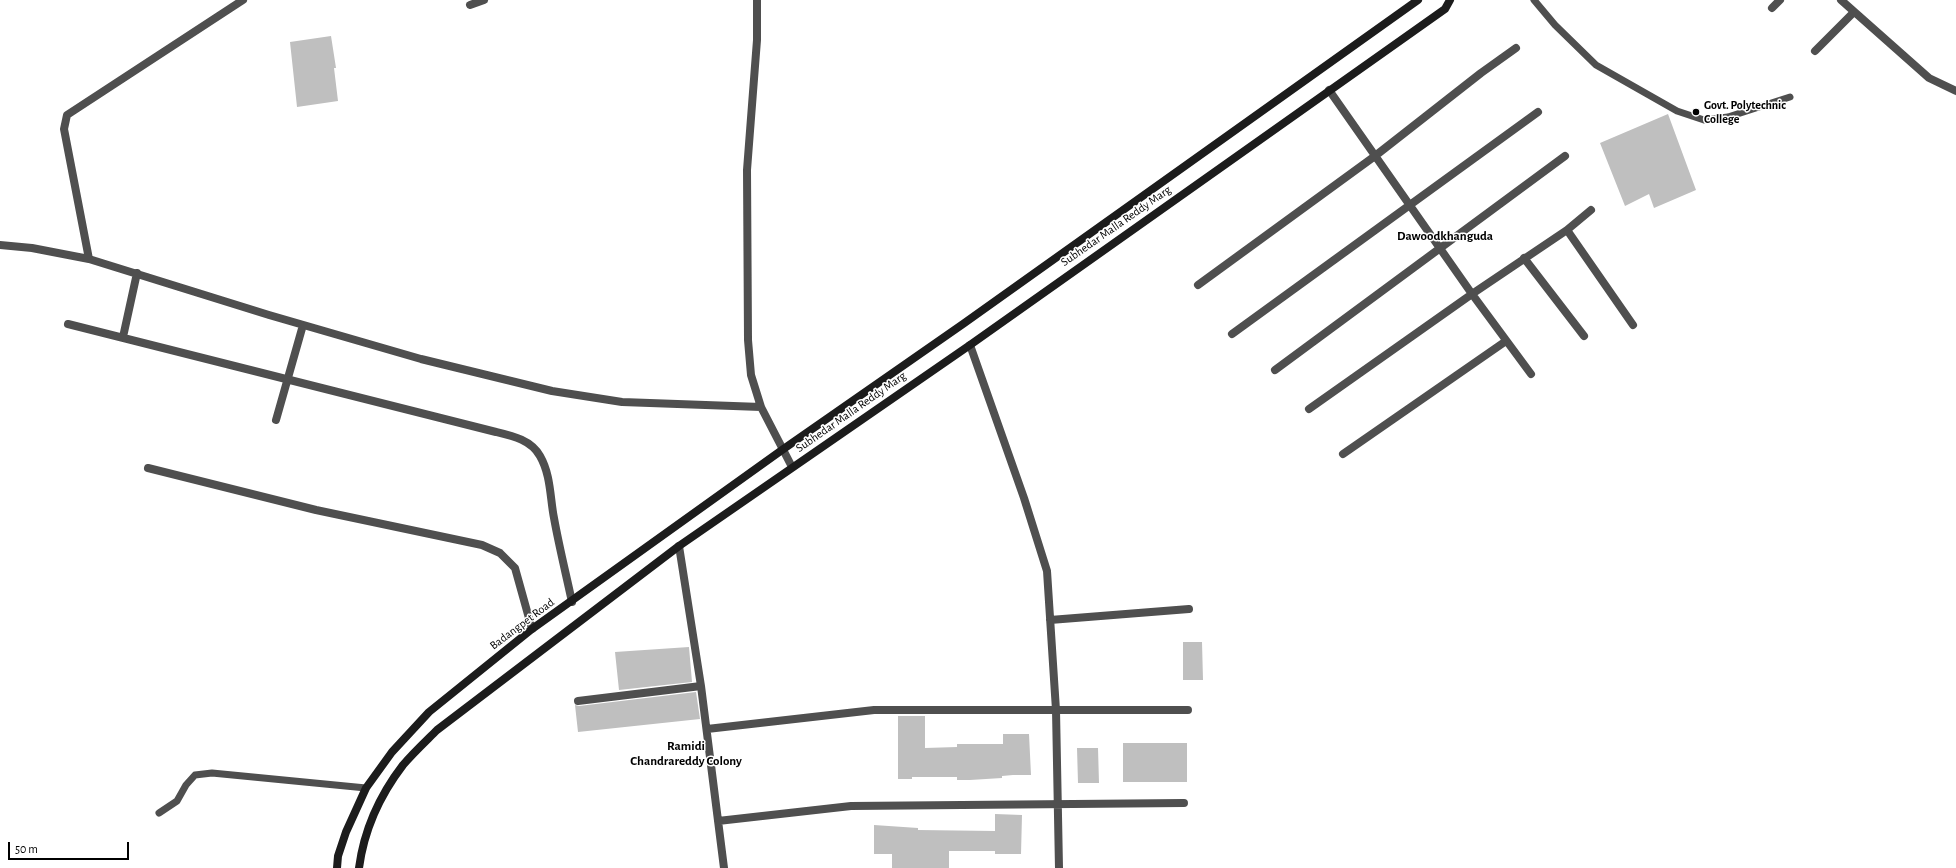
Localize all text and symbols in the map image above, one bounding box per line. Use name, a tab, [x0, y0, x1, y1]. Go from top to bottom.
place label: Govt. Polytechnic College	[1704, 98, 1786, 126]
marker: Govt. Polytechnic College	[1691, 107, 1701, 117]
street label: Subhedar Malla Reddy Marg	[1058, 182, 1174, 270]
district label: Dawoodkhanguda	[1397, 228, 1493, 244]
street label: Subhedar Malla Reddy Marg	[793, 368, 909, 456]
street label: Badangpet Road	[487, 595, 557, 653]
district label: Ramidi Chandrareddy Colony	[630, 738, 742, 769]
scale bar	[10, 834, 131, 860]
text: 50 m	[15, 843, 38, 855]

